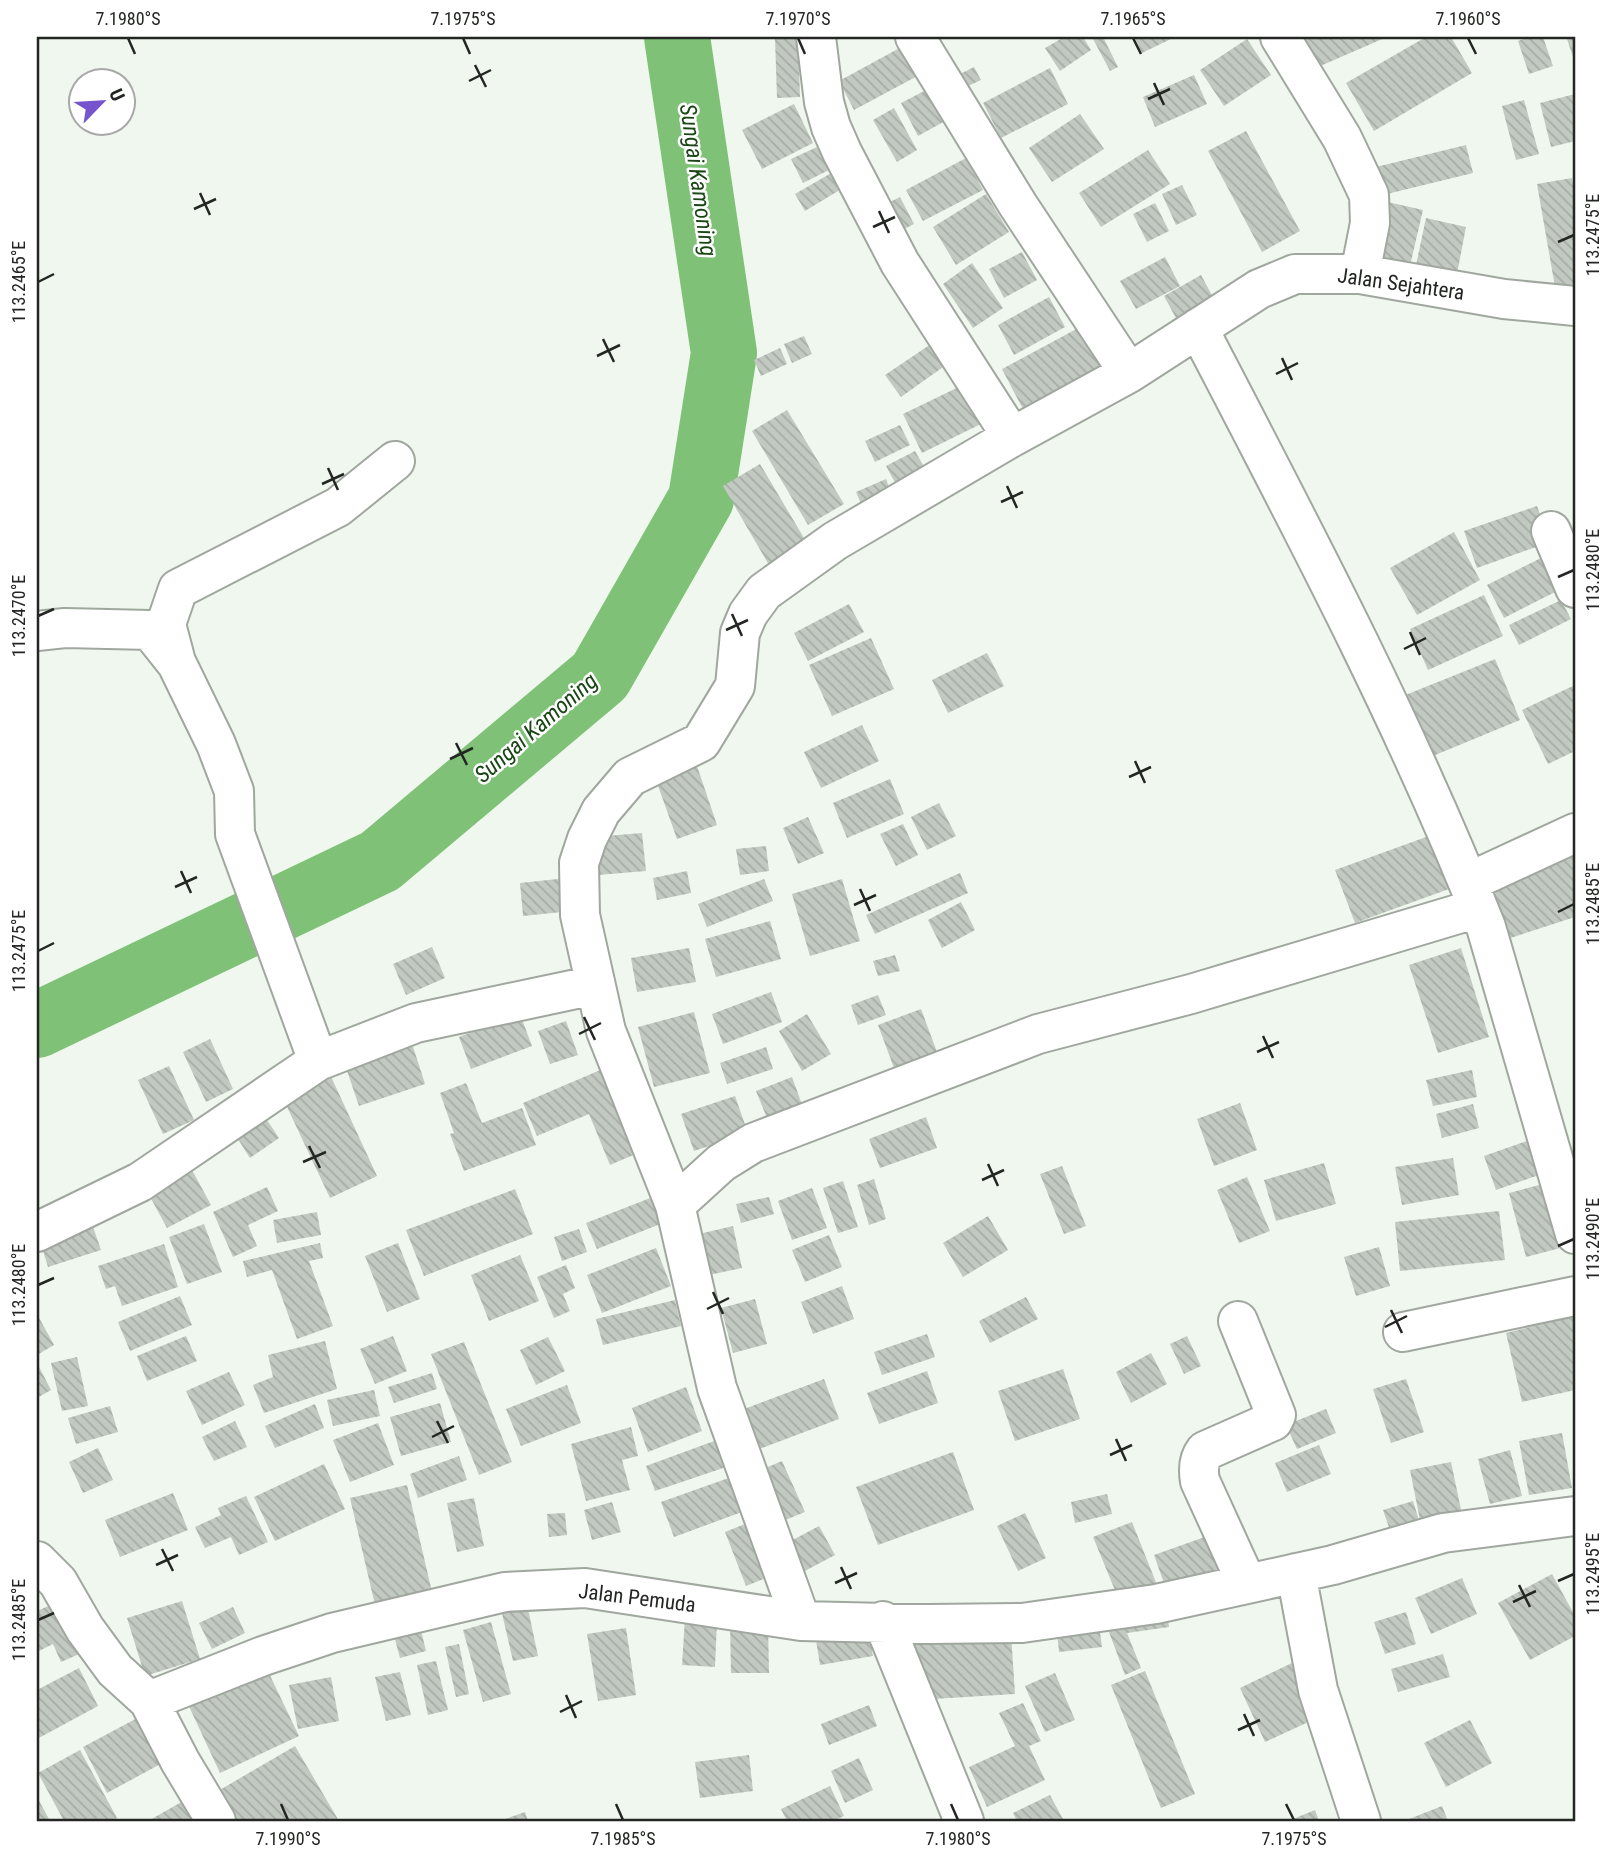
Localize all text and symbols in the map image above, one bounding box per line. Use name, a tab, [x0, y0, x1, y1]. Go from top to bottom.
text: 7.1980°S	[95, 8, 161, 29]
text: 7.1975°S	[430, 8, 496, 29]
text: 7.1970°S	[765, 8, 831, 29]
text: 7.1965°S	[1100, 8, 1166, 29]
text: 7.1960°S	[1435, 8, 1501, 29]
north arrow	[66, 66, 136, 136]
text: U	[104, 85, 130, 105]
water label: Sungai Kamoning	[674, 102, 722, 258]
text: 113.2475°E	[1582, 194, 1603, 276]
text: 113.2465°E	[8, 241, 29, 323]
street label: Jalan Sejahtera	[1336, 263, 1466, 305]
text: 113.2480°E	[1582, 529, 1603, 611]
text: 113.2470°E	[8, 575, 29, 657]
water label: Sungai Kamoning	[469, 667, 603, 789]
text: 113.2485°E	[1582, 863, 1603, 945]
text: 113.2475°E	[8, 910, 29, 992]
text: 113.2490°E	[1582, 1198, 1603, 1280]
text: 113.2480°E	[8, 1244, 29, 1326]
text: 113.2495°E	[1582, 1533, 1603, 1615]
text: 113.2485°E	[8, 1579, 29, 1661]
street label: Jalan Pemuda	[577, 1579, 697, 1617]
text: 7.1990°S	[255, 1828, 321, 1849]
text: 7.1985°S	[590, 1828, 656, 1849]
text: 7.1980°S	[925, 1828, 991, 1849]
text: 7.1975°S	[1261, 1828, 1327, 1849]

